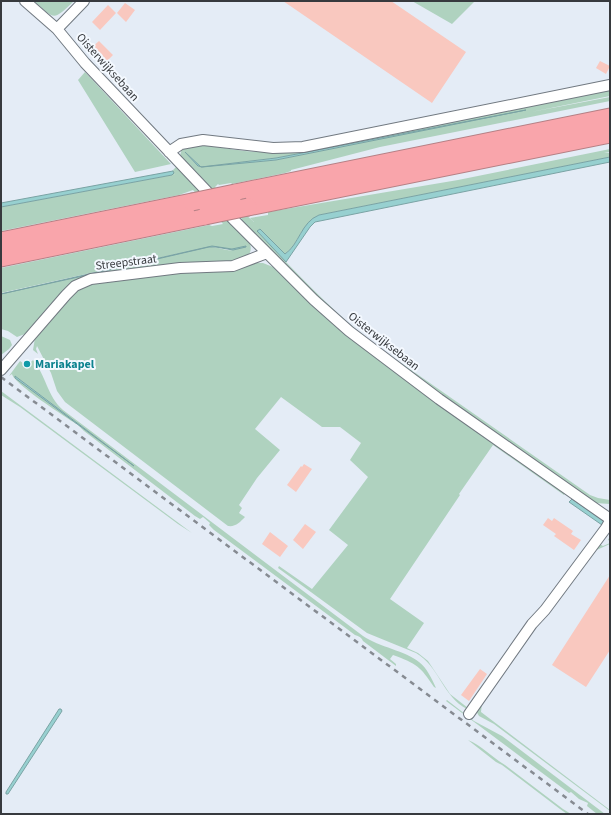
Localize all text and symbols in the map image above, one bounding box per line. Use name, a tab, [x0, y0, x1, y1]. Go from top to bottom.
street label: Oisterwijksebaan	[72, 29, 143, 105]
street label: Streepstraat	[95, 250, 158, 275]
street label: Oisterwijksebaan	[344, 308, 423, 375]
place label: Mariakapel	[35, 356, 95, 373]
marker: Mariakapel	[22, 359, 32, 369]

